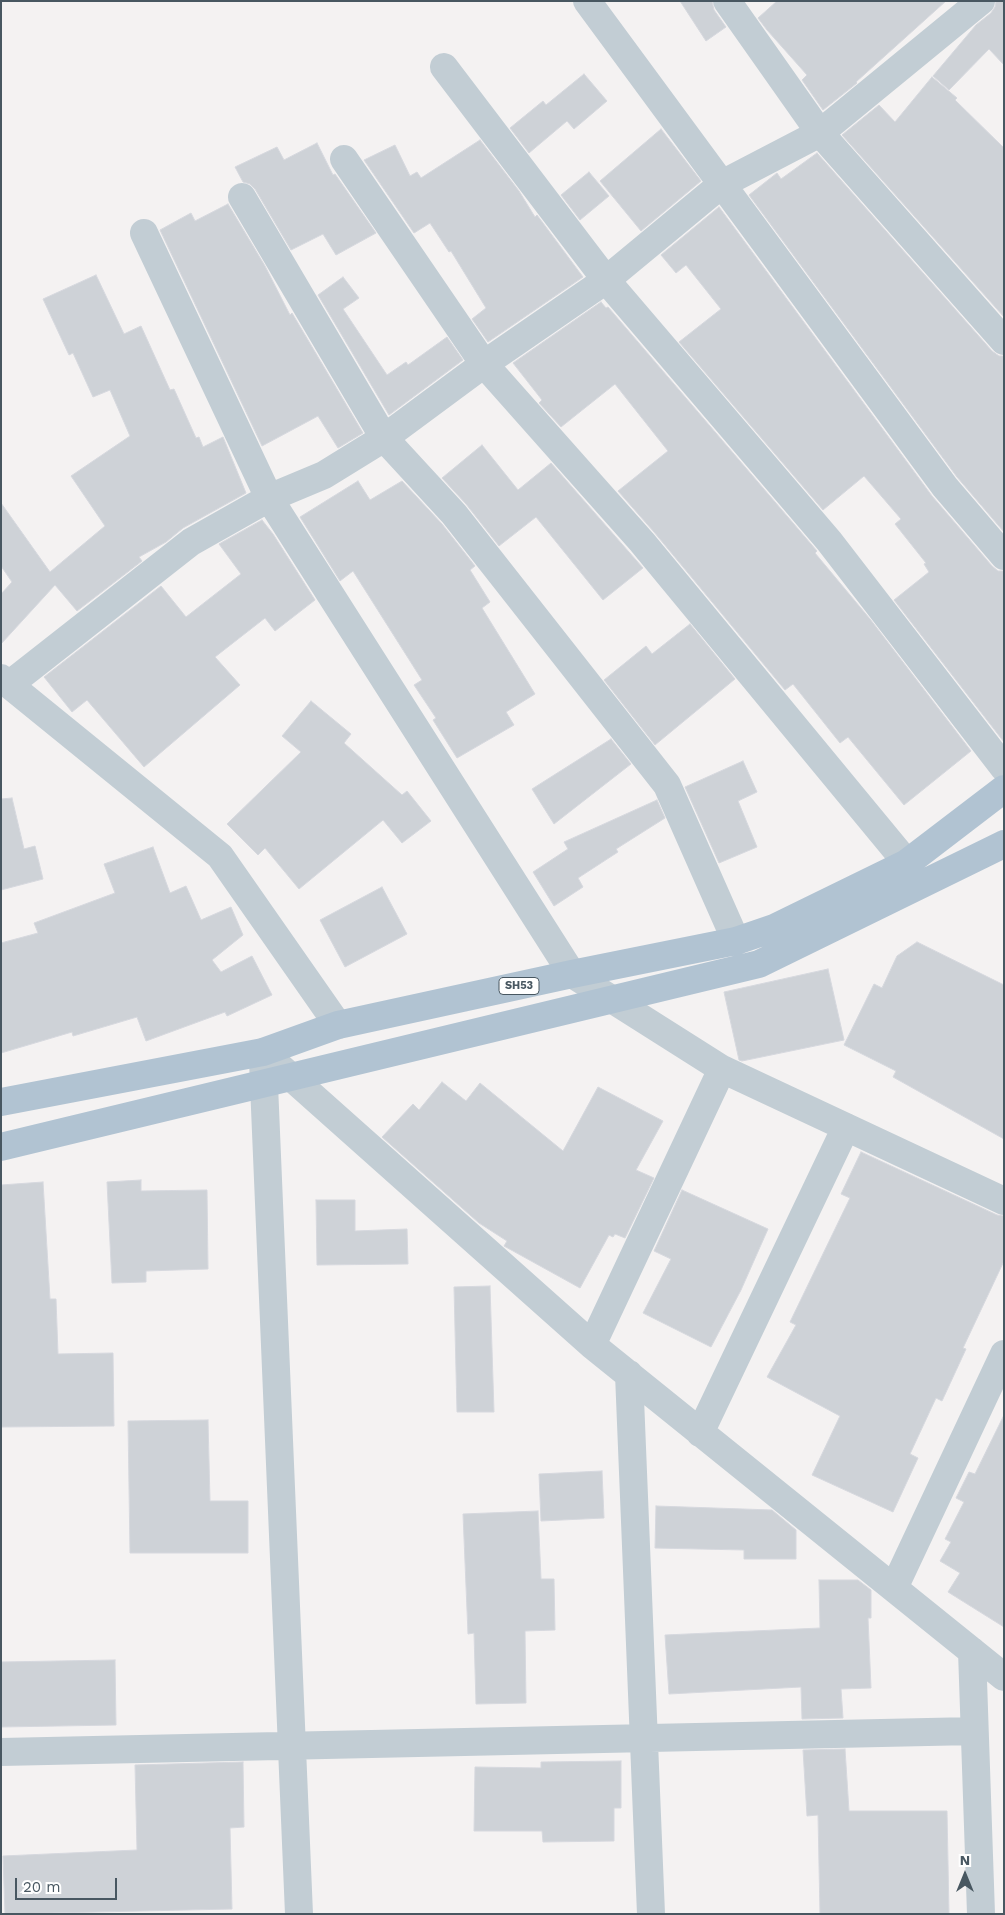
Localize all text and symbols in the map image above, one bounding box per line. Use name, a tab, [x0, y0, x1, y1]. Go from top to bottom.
road number: SH53	[499, 978, 539, 994]
north arrow	[940, 1850, 990, 1900]
text: N	[960, 1852, 970, 1868]
scale bar	[18, 1868, 120, 1900]
text: 20 m	[23, 1878, 61, 1896]

